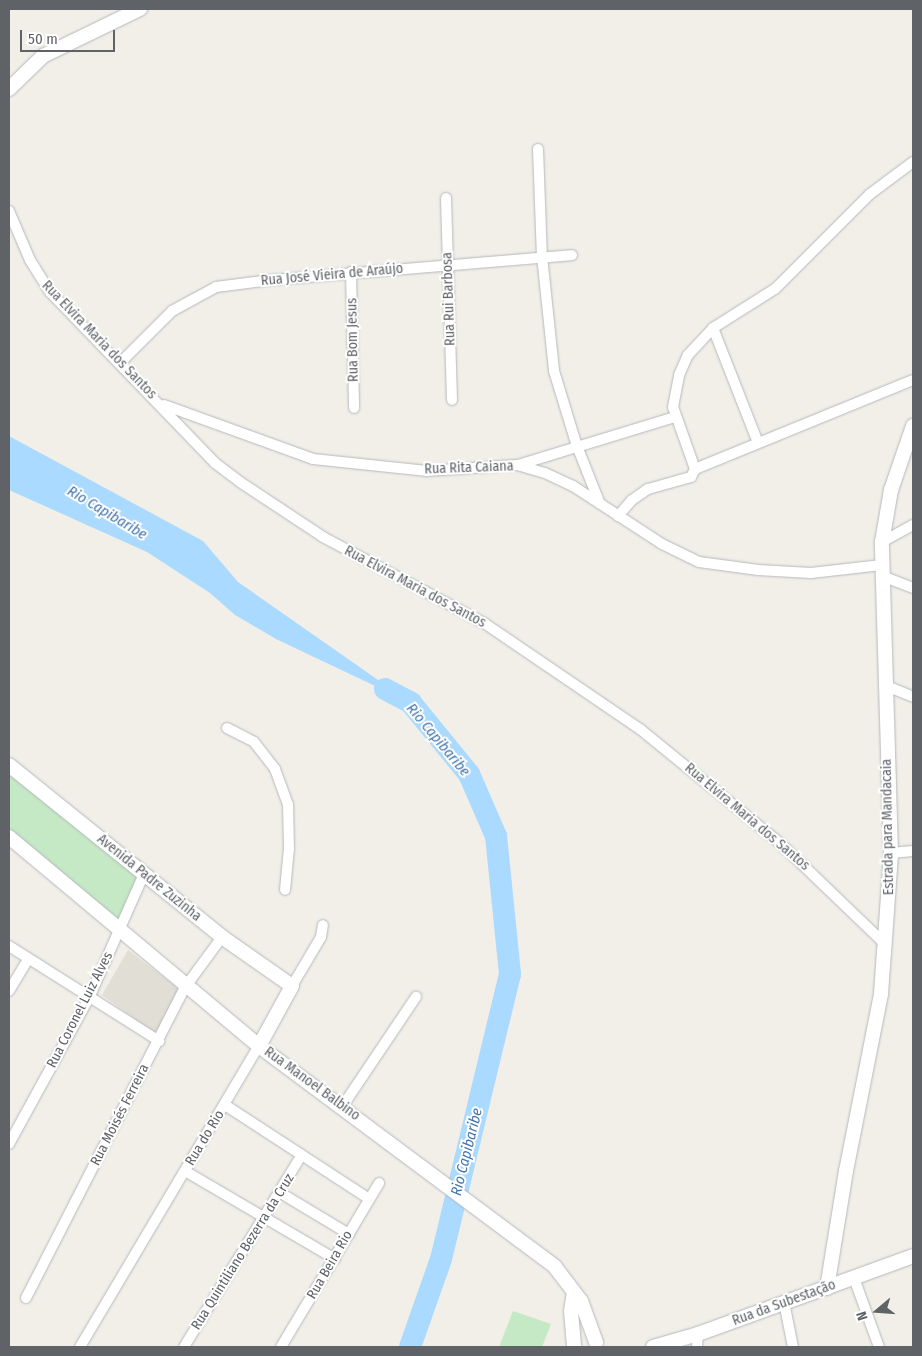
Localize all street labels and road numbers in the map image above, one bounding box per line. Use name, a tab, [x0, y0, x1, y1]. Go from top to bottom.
street label: Rua Rui Barbosa	[439, 252, 459, 346]
street label: Rua José Vieira de Araújo	[260, 260, 404, 290]
street label: Rua Elvira Maria dos Santos	[38, 277, 160, 403]
street label: Rua Bom Jesus	[344, 298, 362, 382]
street label: Rua Rita Caiana	[424, 458, 514, 478]
street label: Rua Elvira Maria dos Santos	[341, 543, 489, 631]
street label: Estrada para Mandacaia	[878, 759, 898, 895]
street label: Rua Elvira Maria dos Santos	[681, 760, 813, 874]
street label: Avenida Padre Zuzinha	[94, 831, 204, 925]
street label: Rua Coronel Luiz Alves	[43, 949, 117, 1071]
street label: Rua Manoel Balbino	[261, 1044, 363, 1124]
street label: Rua Moisés Ferreira	[87, 1061, 153, 1169]
street label: Rua do Rio	[182, 1107, 228, 1169]
street label: Rua Quintiliano Bezerra da Cruz	[188, 1171, 298, 1333]
street label: Rua Beira Rio	[304, 1228, 356, 1302]
street label: Rua da Subestação	[730, 1277, 838, 1329]

